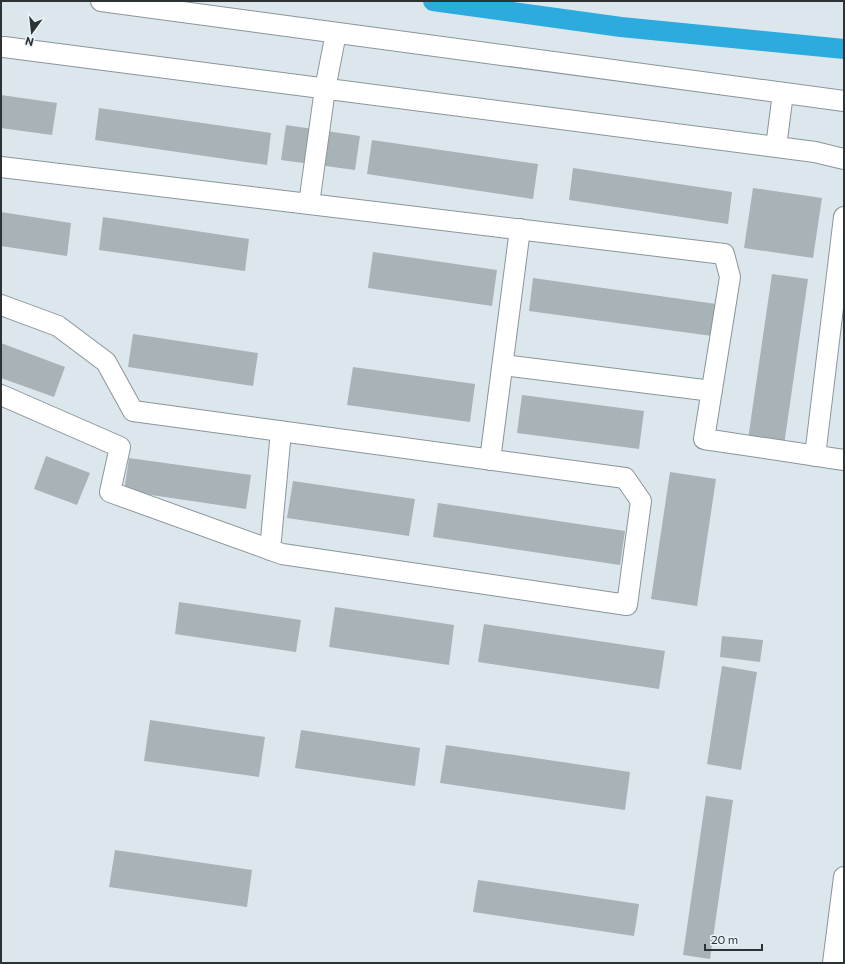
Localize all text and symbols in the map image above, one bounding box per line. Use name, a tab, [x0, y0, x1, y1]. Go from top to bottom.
north arrow	[12, 12, 52, 52]
text: N	[24, 35, 35, 49]
scale bar	[705, 926, 762, 952]
text: 20 m	[711, 932, 738, 946]

